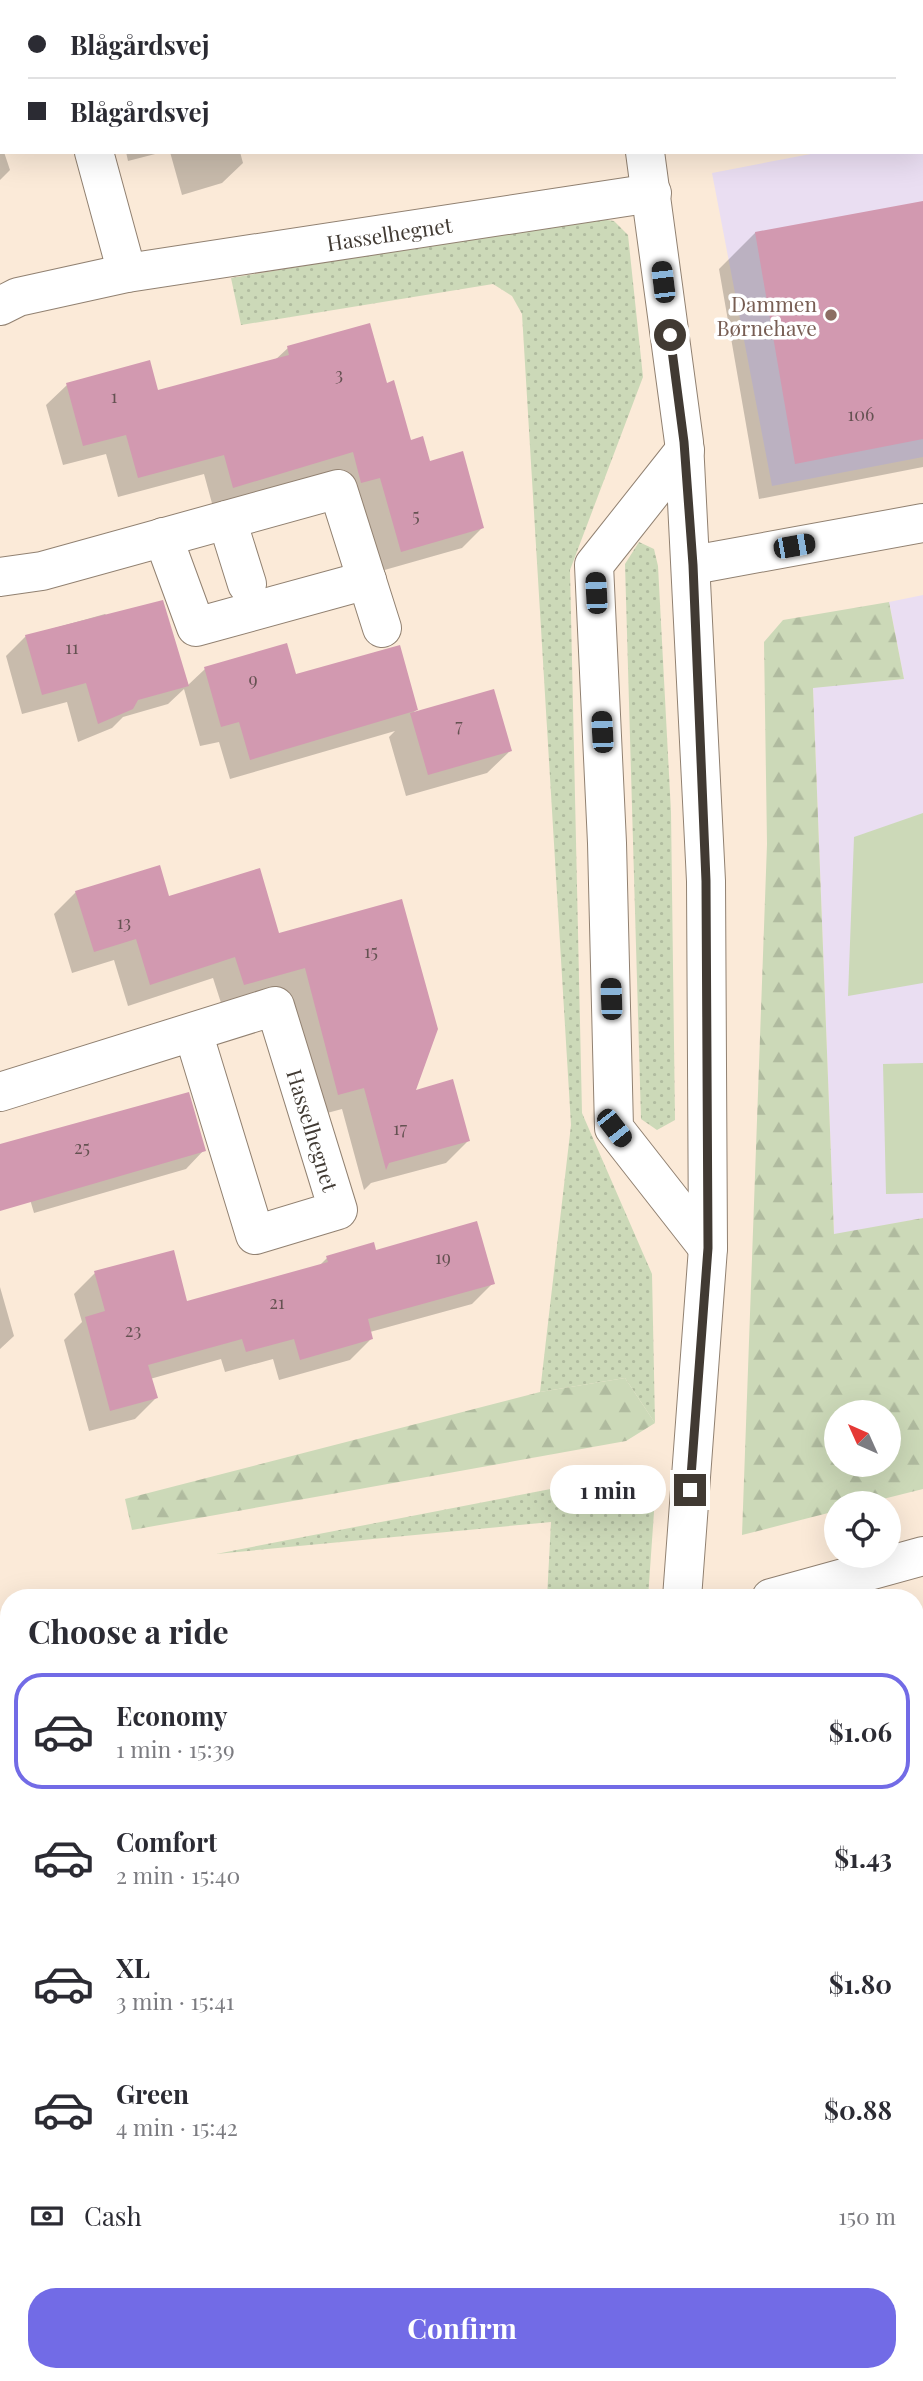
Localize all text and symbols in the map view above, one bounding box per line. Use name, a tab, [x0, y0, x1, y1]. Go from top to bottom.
text: Blågårdsvej	[70, 27, 209, 62]
text: Blågårdsvej	[70, 94, 209, 129]
street label: Hasselhegnet	[325, 210, 454, 256]
car	[651, 260, 676, 304]
place label: Dammen Børnehave	[716, 289, 817, 341]
marker: Dammen Børnehave	[823, 307, 839, 323]
route start	[654, 319, 686, 351]
house number: 3	[335, 362, 343, 386]
house number: 1	[111, 384, 118, 408]
house number: 106	[848, 402, 874, 426]
house number: 5	[412, 503, 420, 527]
car	[772, 532, 817, 560]
car	[585, 571, 608, 615]
house number: 11	[65, 635, 79, 659]
house number: 9	[248, 667, 258, 691]
car	[591, 710, 614, 754]
house number: 7	[455, 713, 463, 737]
house number: 13	[117, 910, 131, 934]
house number: 15	[364, 939, 378, 963]
car	[600, 978, 623, 1020]
street label: Hasselhegnet	[281, 1066, 346, 1195]
car	[593, 1105, 636, 1151]
house number: 17	[393, 1116, 408, 1140]
house number: 25	[74, 1135, 90, 1159]
house number: 19	[435, 1245, 451, 1269]
house number: 21	[269, 1290, 285, 1314]
house number: 23	[125, 1318, 141, 1342]
north arrow	[824, 1400, 901, 1477]
map controls	[824, 1400, 901, 1568]
callout: 1 min	[550, 1466, 666, 1514]
text: 1 min	[580, 1474, 636, 1505]
route end	[674, 1474, 706, 1506]
button: locate	[824, 1491, 901, 1568]
text: Choose a ride	[28, 1609, 229, 1652]
text: Economy	[116, 1698, 227, 1733]
icon: car	[32, 1700, 95, 1763]
text: $1.06	[829, 1714, 892, 1749]
text: 1 min · 15:39	[116, 1733, 235, 1764]
text: Comfort	[116, 1824, 217, 1859]
icon: car	[32, 1826, 95, 1889]
text: $1.43	[834, 1840, 892, 1875]
text: 2 min · 15:40	[116, 1859, 240, 1890]
text: XL	[116, 1950, 150, 1985]
icon: car	[32, 1952, 95, 2015]
text: $1.80	[829, 1966, 892, 2001]
text: 3 min · 15:41	[116, 1985, 234, 2016]
text: Green	[116, 2076, 189, 2111]
icon: car	[32, 2078, 95, 2141]
text: $0.88	[824, 2092, 892, 2127]
text: 4 min · 15:42	[116, 2111, 238, 2142]
icon: cash	[28, 2197, 66, 2235]
text: Cash	[84, 2198, 142, 2233]
text: 150 m	[838, 2200, 896, 2231]
button: Confirm	[28, 2288, 896, 2368]

